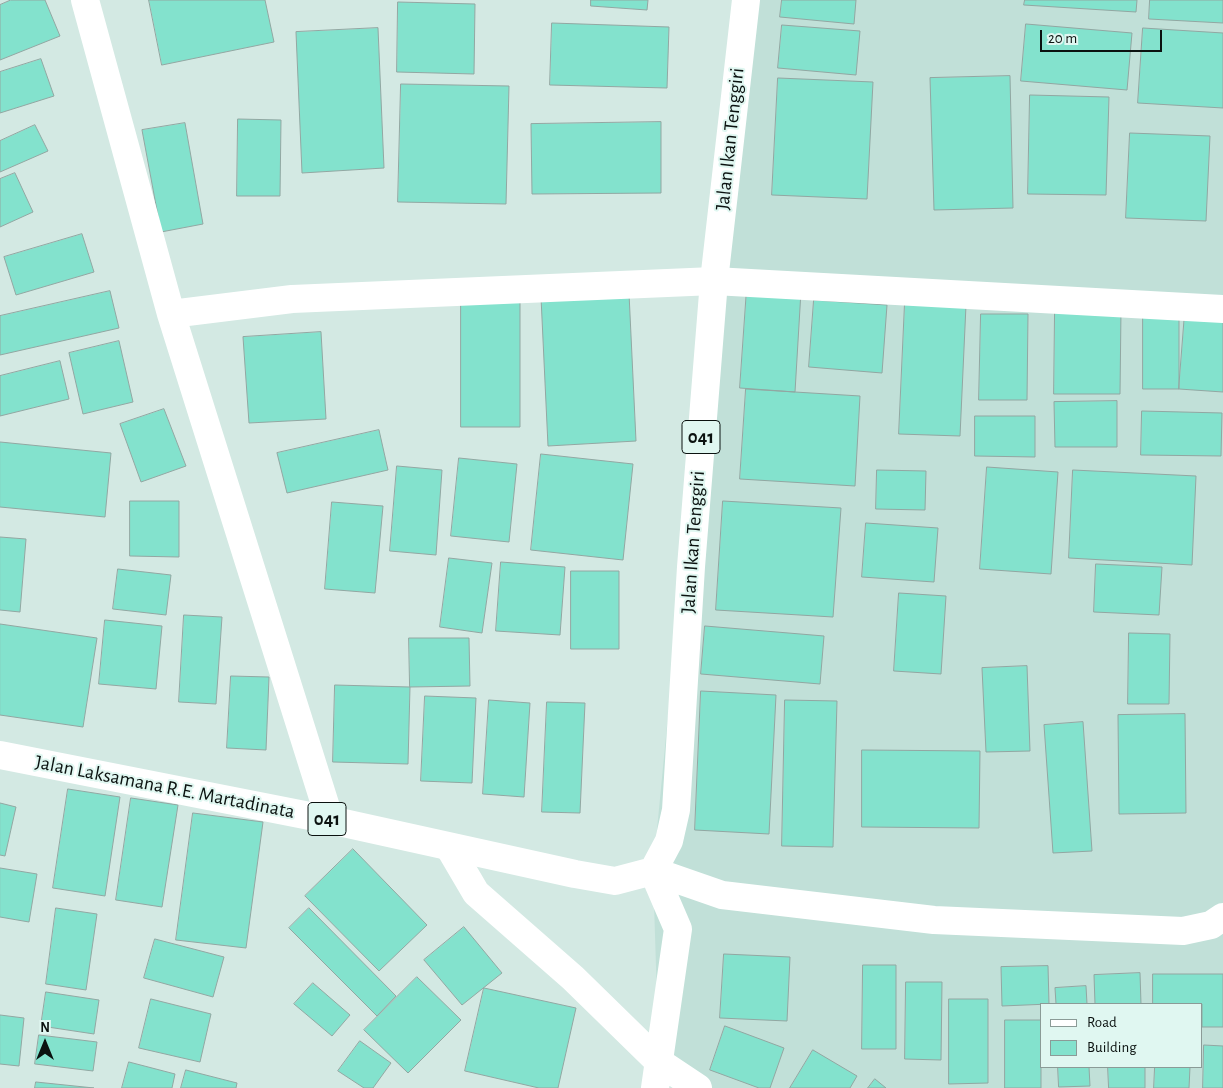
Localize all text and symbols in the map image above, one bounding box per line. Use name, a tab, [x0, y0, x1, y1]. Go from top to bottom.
scale bar	[1043, 20, 1166, 52]
text: 20 m	[1048, 31, 1077, 46]
street label: Jalan Ikan Tenggiri	[711, 67, 749, 211]
road number: 041	[682, 421, 720, 454]
street label: Jalan Ikan Tenggiri	[676, 470, 710, 614]
street label: Jalan Laksamana R.E. Martadinata	[33, 750, 297, 824]
road number: 041	[308, 802, 346, 836]
legend	[1040, 1003, 1203, 1068]
text: Road	[1087, 1015, 1117, 1030]
north arrow	[20, 1018, 70, 1068]
text: N	[40, 1021, 50, 1035]
text: Building	[1087, 1040, 1137, 1055]

